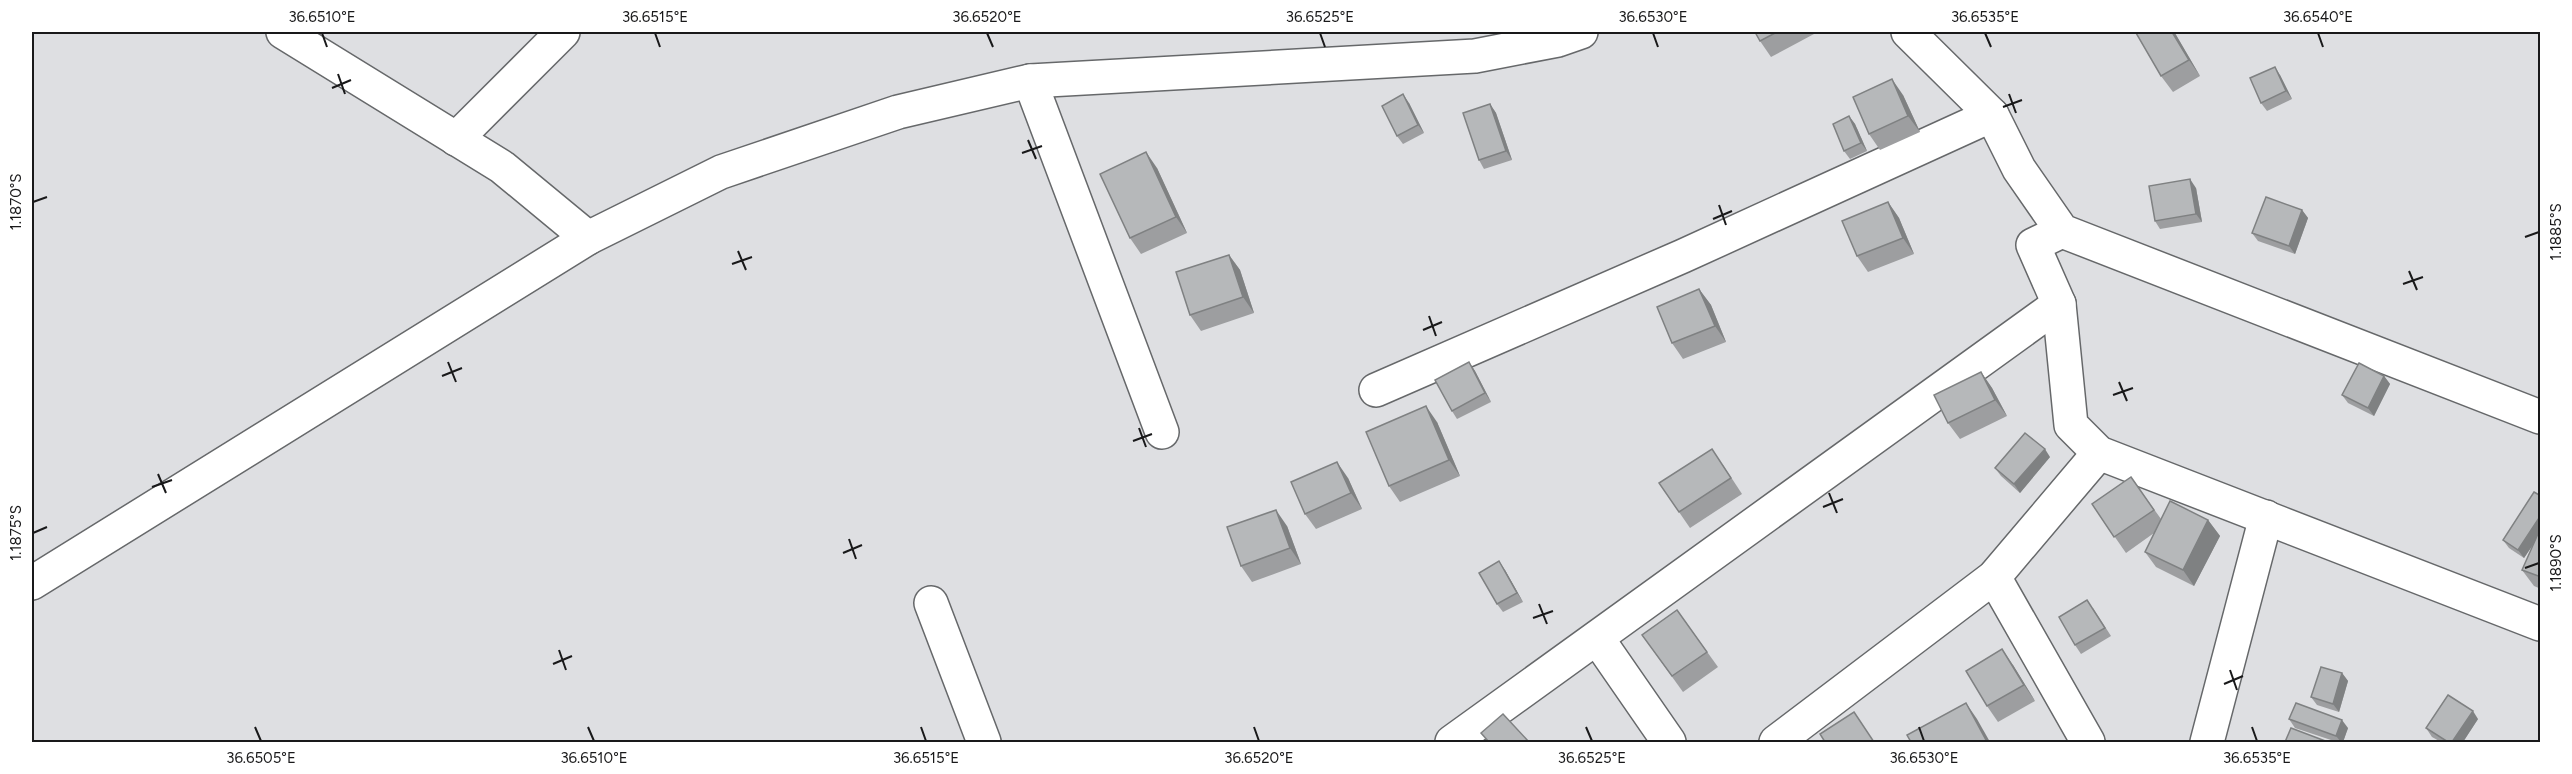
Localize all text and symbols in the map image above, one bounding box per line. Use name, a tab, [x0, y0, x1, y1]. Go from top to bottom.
text: 36.6510°E	[288, 8, 356, 26]
text: 36.6515°E	[622, 8, 688, 26]
text: 36.6520°E	[952, 8, 1022, 26]
text: 36.6525°E	[1286, 8, 1354, 26]
text: 36.6530°E	[1618, 8, 1688, 26]
text: 36.6535°E	[1951, 8, 2019, 26]
text: 36.6540°E	[2283, 8, 2353, 26]
text: 1.1870°S	[7, 173, 25, 231]
text: 1.1885°S	[2547, 203, 2565, 261]
text: 1.1875°S	[7, 505, 25, 561]
text: 1.1890°S	[2547, 534, 2565, 592]
text: 36.6505°E	[226, 749, 296, 767]
text: 36.6510°E	[560, 749, 628, 767]
text: 36.6515°E	[893, 749, 959, 767]
text: 36.6520°E	[1224, 749, 1294, 767]
text: 36.6525°E	[1558, 749, 1626, 767]
text: 36.6530°E	[1889, 749, 1959, 767]
text: 36.6535°E	[2223, 749, 2291, 767]

